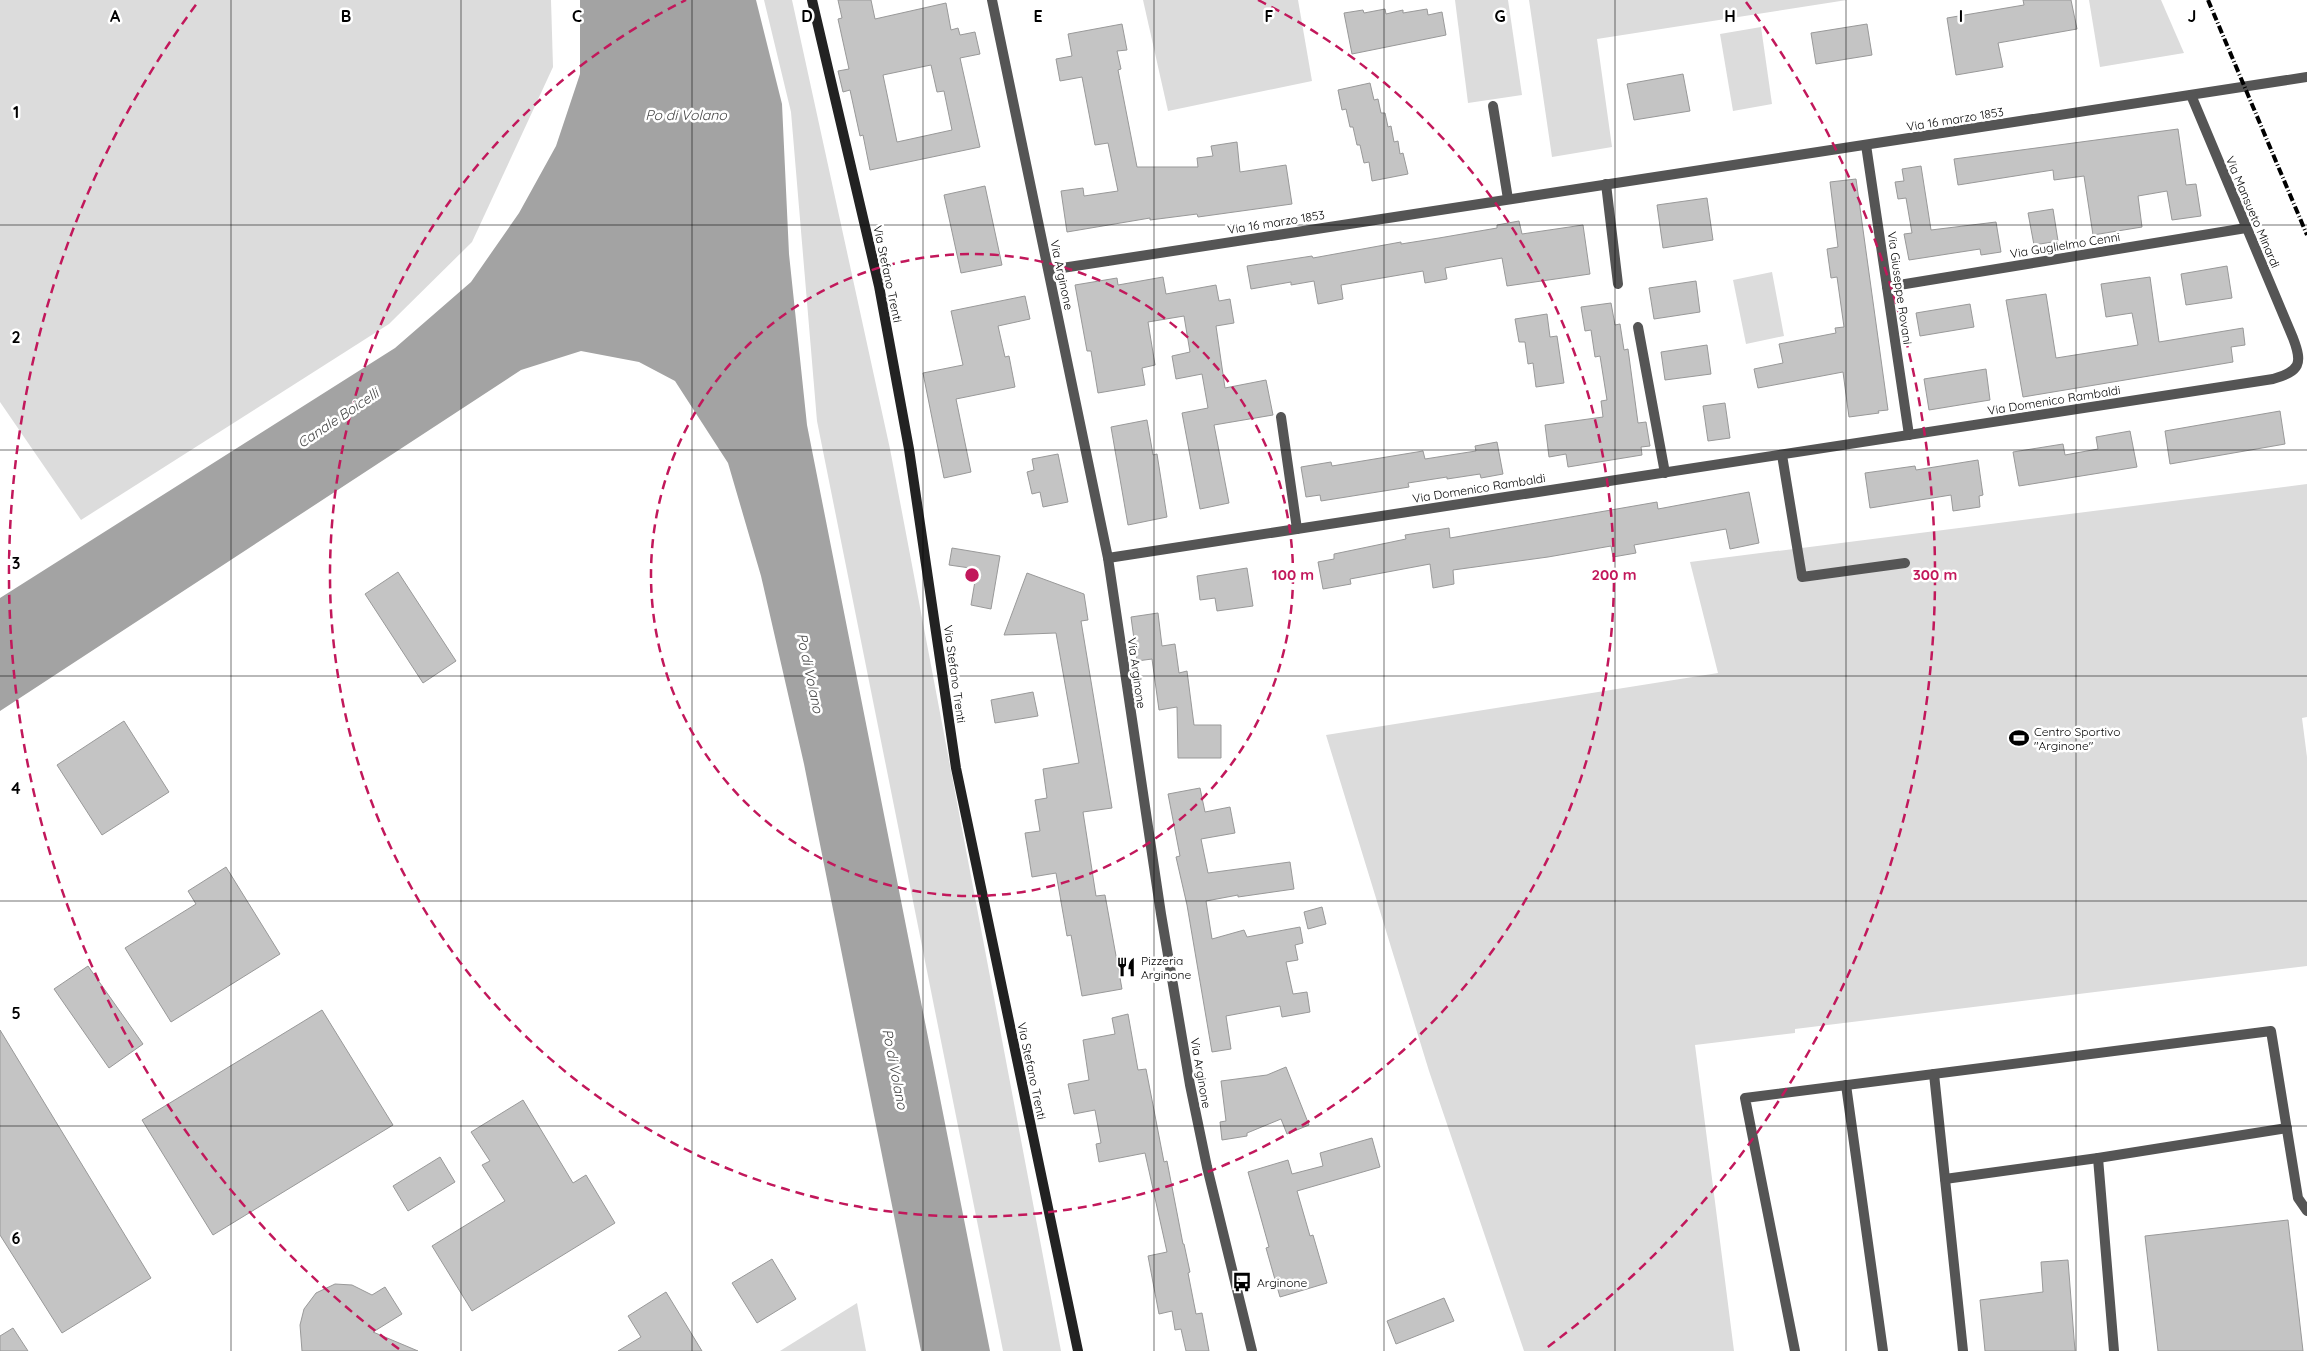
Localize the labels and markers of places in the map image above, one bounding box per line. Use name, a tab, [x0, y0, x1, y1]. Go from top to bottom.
centre of rings	[963, 566, 981, 584]
place label: Centro Sportivo "Arginone"	[2034, 724, 2121, 753]
sports icon: Centro Sportivo "Arginone"	[2008, 727, 2030, 749]
place label: Pizzeria Arginone	[1141, 953, 1191, 982]
restaurant icon: Pizzeria Arginone	[1115, 956, 1137, 978]
bus stop icon: Arginone	[1231, 1271, 1253, 1293]
place label: Arginone	[1257, 1275, 1307, 1290]

